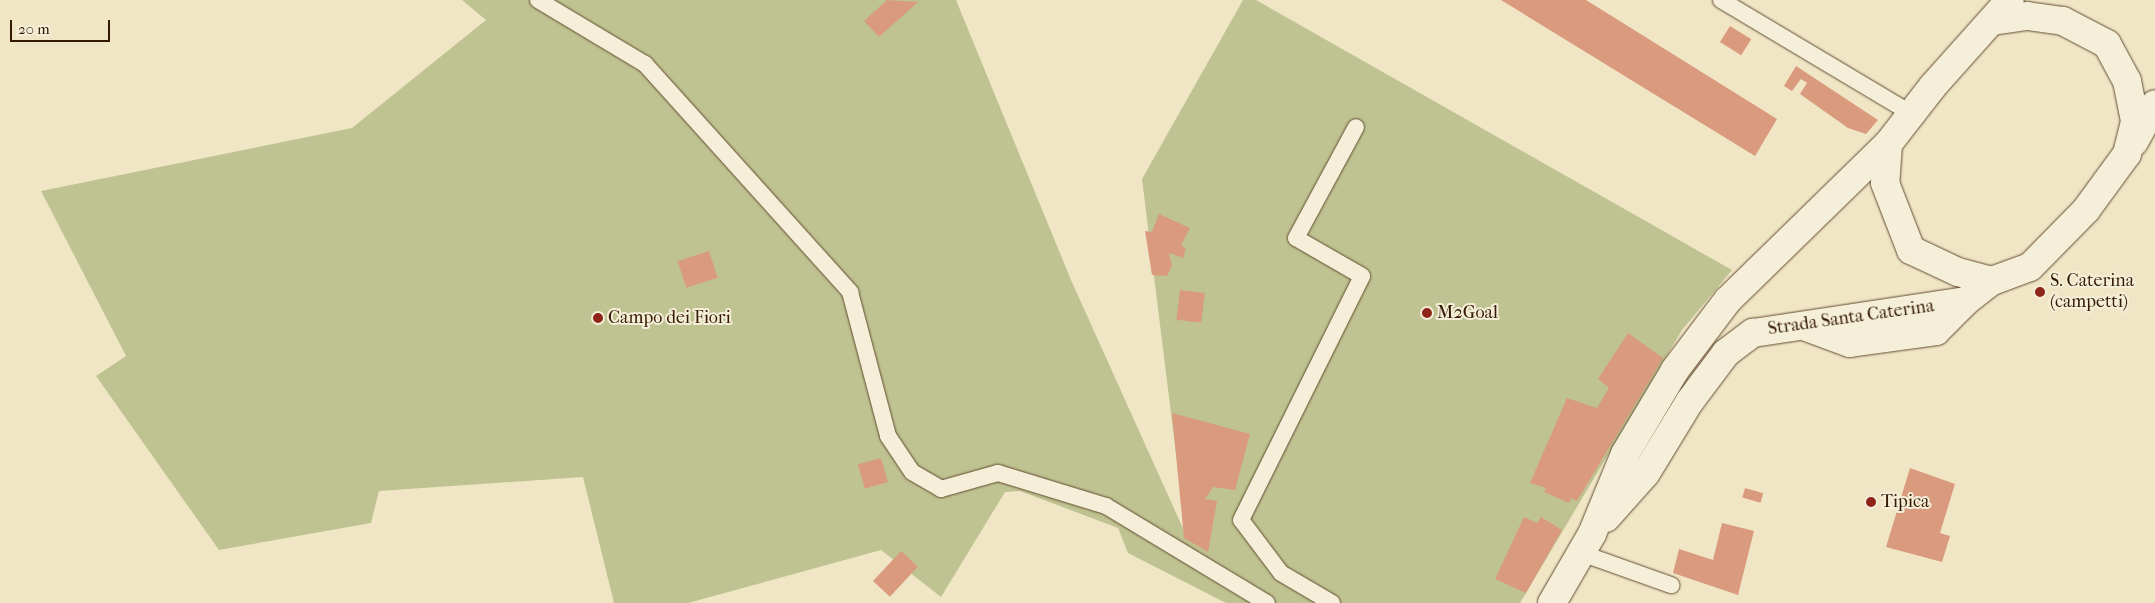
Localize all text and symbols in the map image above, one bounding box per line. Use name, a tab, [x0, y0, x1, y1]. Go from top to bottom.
scale bar	[12, 10, 112, 42]
text: 20 m	[18, 20, 50, 38]
place label: S. Caterina (campetti)	[2050, 271, 2134, 314]
marker: S. Caterina (campetti)	[2034, 286, 2046, 298]
street label: Strada Santa Caterina	[1766, 296, 1936, 340]
place label: M2Goal	[1437, 302, 1498, 324]
place label: Campo dei Fiori	[608, 307, 731, 329]
marker: M2Goal	[1421, 307, 1433, 319]
marker: Campo dei Fiori	[592, 312, 604, 324]
place label: Tipica	[1881, 491, 1929, 513]
marker: Tipica	[1865, 496, 1877, 508]

